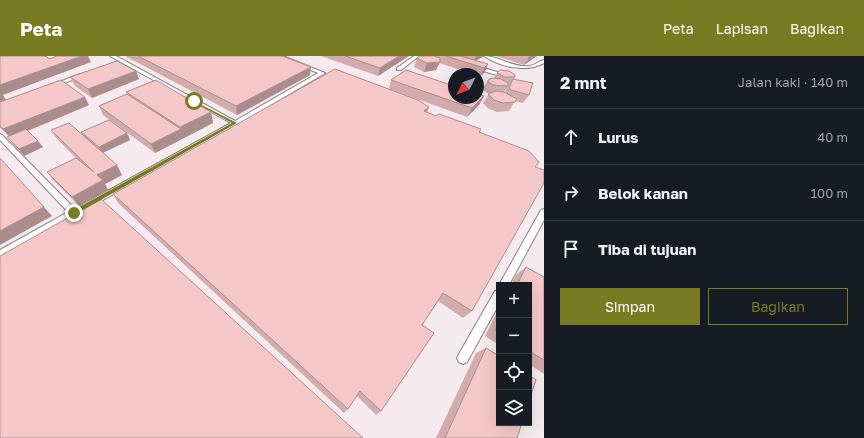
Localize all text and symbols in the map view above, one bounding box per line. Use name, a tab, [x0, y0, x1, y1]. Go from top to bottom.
text: Peta	[20, 17, 62, 40]
text: Peta	[663, 20, 694, 37]
text: Lapisan	[716, 20, 768, 37]
text: Bagikan	[790, 20, 844, 37]
north arrow	[448, 68, 484, 104]
text: 2 mnt	[560, 72, 607, 93]
text: Jalan kaki · 140 m	[738, 74, 848, 90]
route start	[185, 92, 203, 110]
icon: ahead	[560, 126, 582, 148]
text: Lurus	[598, 128, 639, 146]
text: 40 m	[817, 129, 848, 145]
icon: right	[560, 182, 582, 204]
text: Belok kanan	[598, 184, 688, 202]
text: 100 m	[811, 185, 848, 201]
route end	[65, 204, 83, 222]
icon: arrive	[560, 238, 582, 260]
text: Tiba di tujuan	[598, 240, 696, 258]
map controls	[496, 282, 532, 426]
button: +	[496, 282, 532, 318]
button: Simpan	[560, 288, 700, 325]
button: Bagikan	[708, 288, 848, 325]
button: −	[496, 318, 532, 354]
button: locate	[496, 354, 532, 390]
button: layers	[496, 390, 532, 426]

